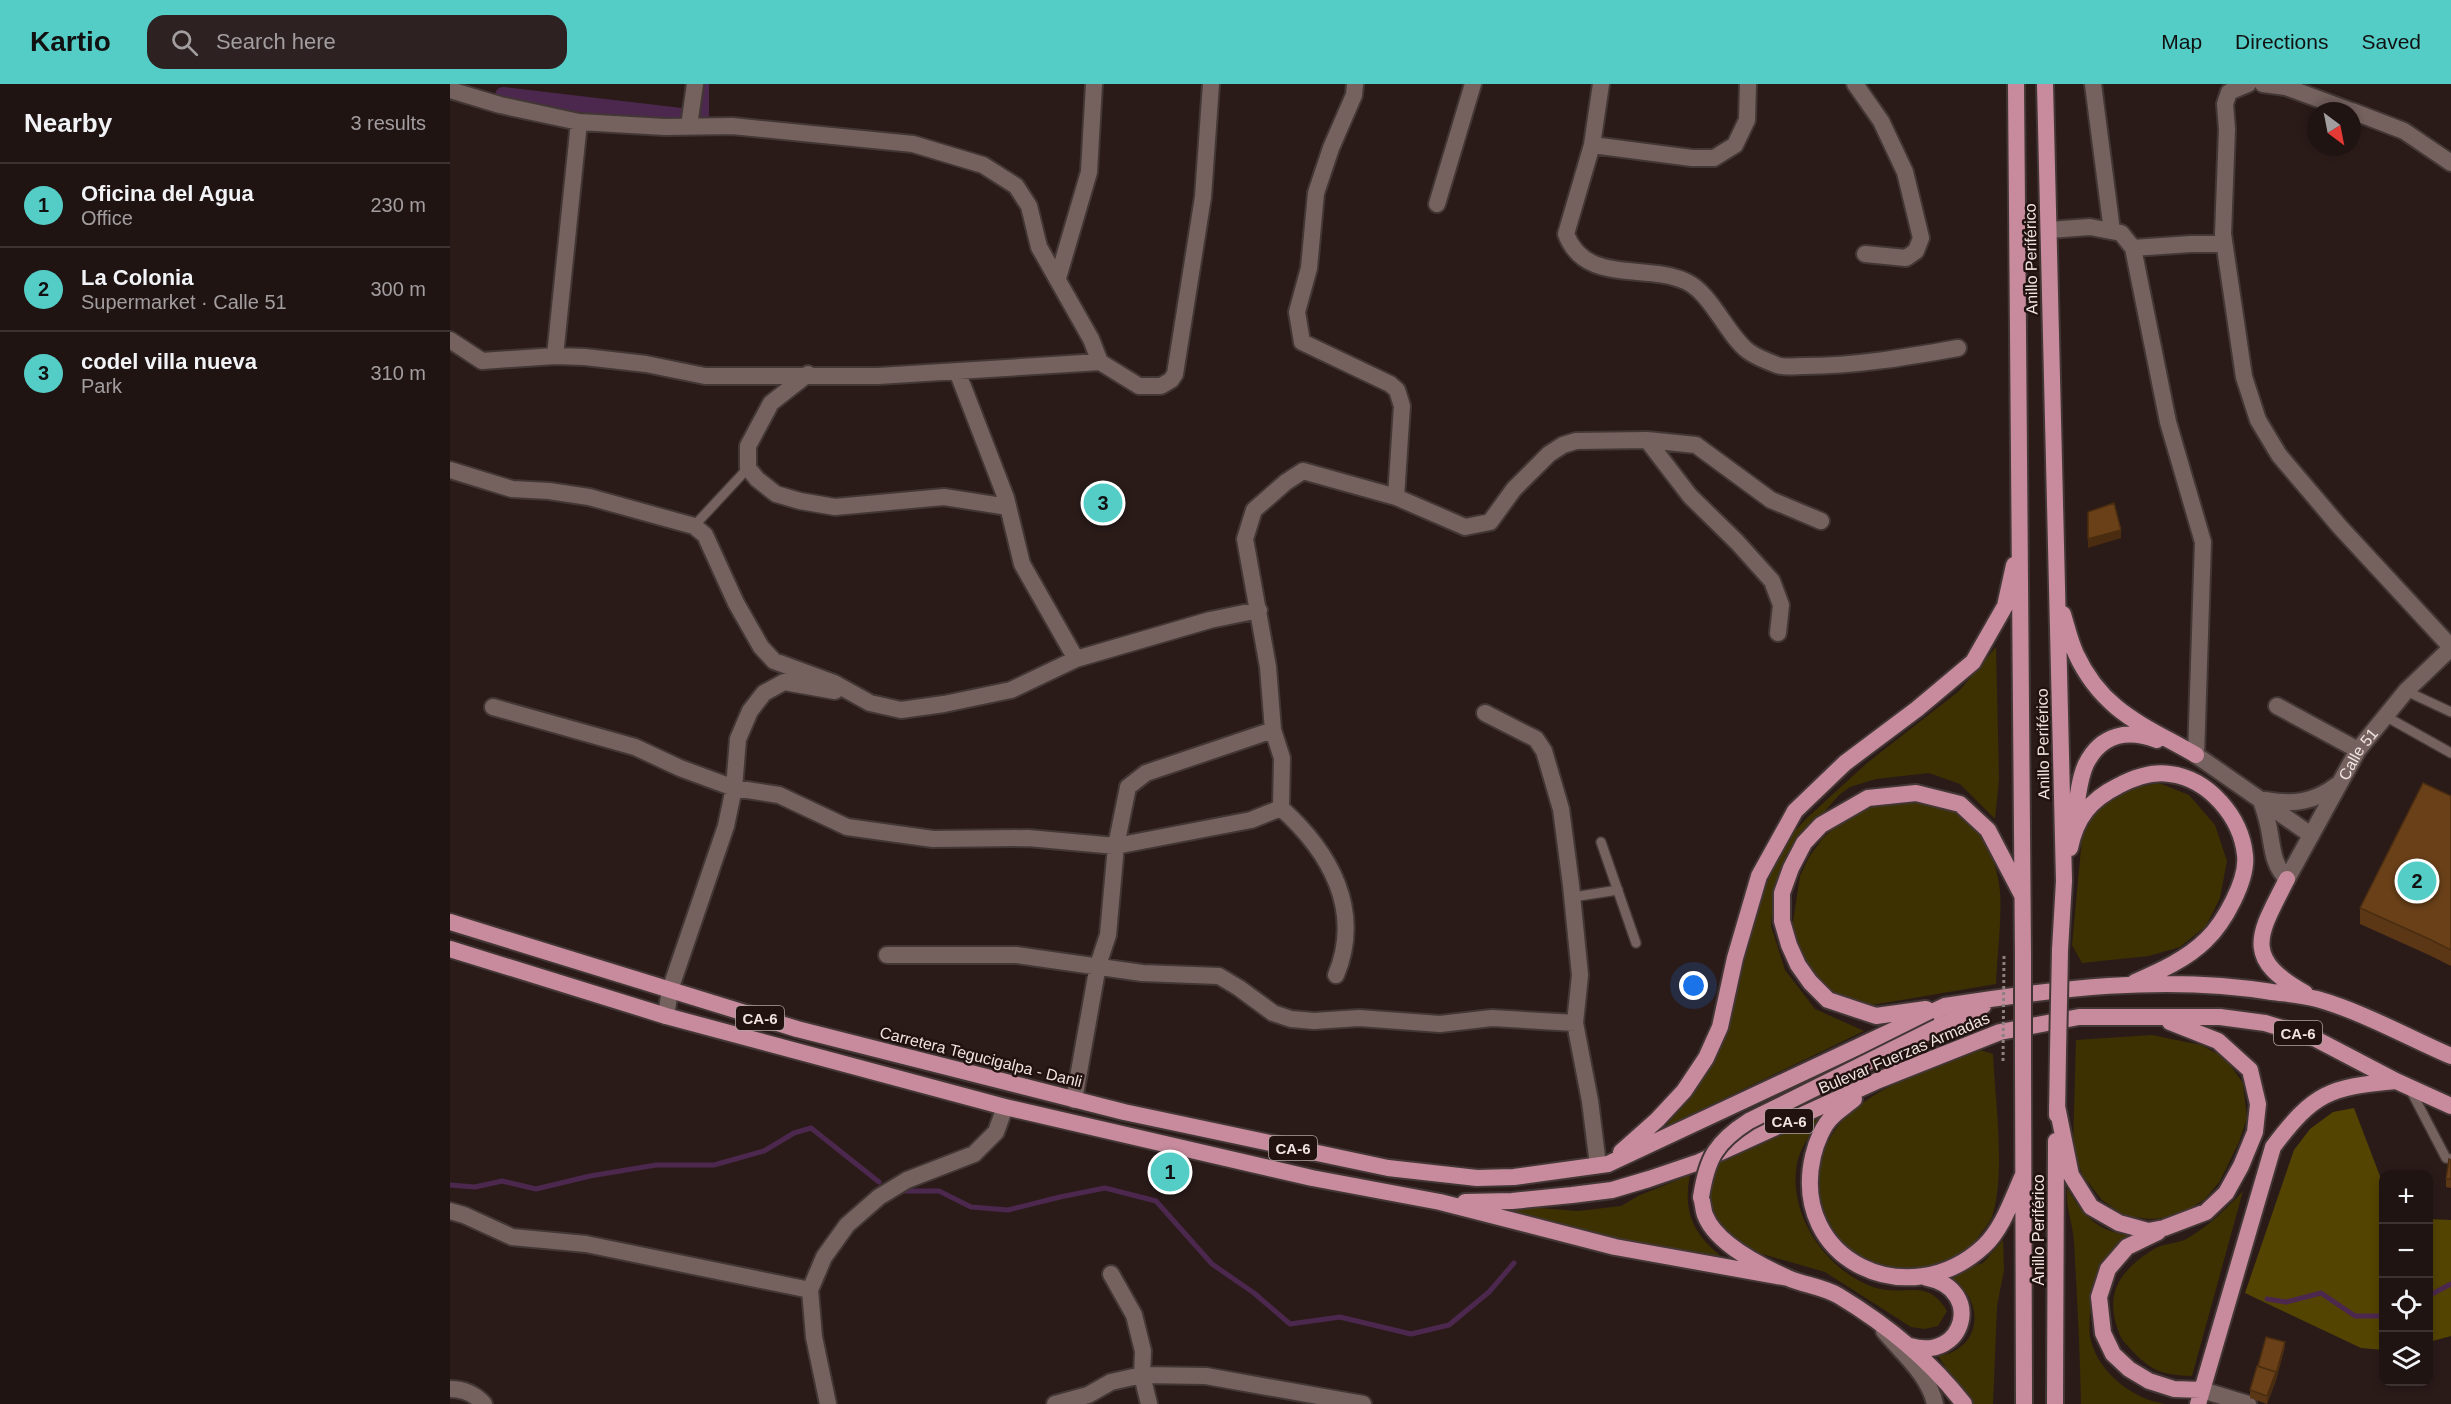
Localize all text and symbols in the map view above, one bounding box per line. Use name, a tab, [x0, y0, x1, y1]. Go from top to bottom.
search box	[147, 15, 567, 69]
text: Kartio	[30, 26, 111, 57]
icon: search	[168, 26, 201, 59]
text: Search here	[216, 29, 336, 54]
text: Map	[2161, 30, 2202, 53]
text: Directions	[2235, 30, 2328, 53]
text: Saved	[2361, 30, 2421, 53]
north arrow	[2307, 102, 2361, 156]
text: Nearby	[24, 108, 112, 138]
text: 3 results	[350, 112, 426, 134]
text: Oficina del Agua	[81, 181, 254, 206]
text: 1	[38, 194, 49, 216]
text: 230 m	[370, 194, 426, 216]
street label: Anillo Periférico	[2022, 203, 2040, 315]
text: Office	[81, 207, 133, 229]
text: La Colonia	[81, 265, 193, 290]
text: 2	[38, 278, 49, 300]
text: 300 m	[370, 278, 426, 300]
text: Supermarket · Calle 51	[81, 291, 287, 313]
text: codel villa nueva	[81, 349, 257, 374]
text: 3	[38, 362, 49, 384]
text: 310 m	[370, 362, 426, 384]
text: Park	[81, 375, 122, 397]
pin: 3	[1084, 480, 1122, 526]
street label: Anillo Periférico	[2034, 688, 2052, 800]
street label: Calle 51	[2335, 725, 2381, 783]
pin: 2	[2398, 858, 2436, 904]
your location	[1679, 971, 1708, 1000]
road number: CA-6	[736, 1006, 784, 1030]
street label: Bulevar Fuerzas Armadas	[1816, 1009, 1992, 1097]
road number: CA-6	[2274, 1021, 2322, 1045]
street label: Carretera Tegucigalpa - Danli	[878, 1024, 1084, 1090]
road number: CA-6	[1765, 1109, 1813, 1133]
road number: CA-6	[1269, 1136, 1317, 1160]
pin: 1	[1150, 1150, 1190, 1194]
map controls	[2379, 1170, 2433, 1386]
button: +	[2379, 1170, 2433, 1224]
street label: Anillo Periférico	[2030, 1174, 2047, 1286]
button: −	[2379, 1224, 2433, 1278]
button: locate	[2379, 1278, 2433, 1332]
button: layers	[2379, 1332, 2433, 1386]

